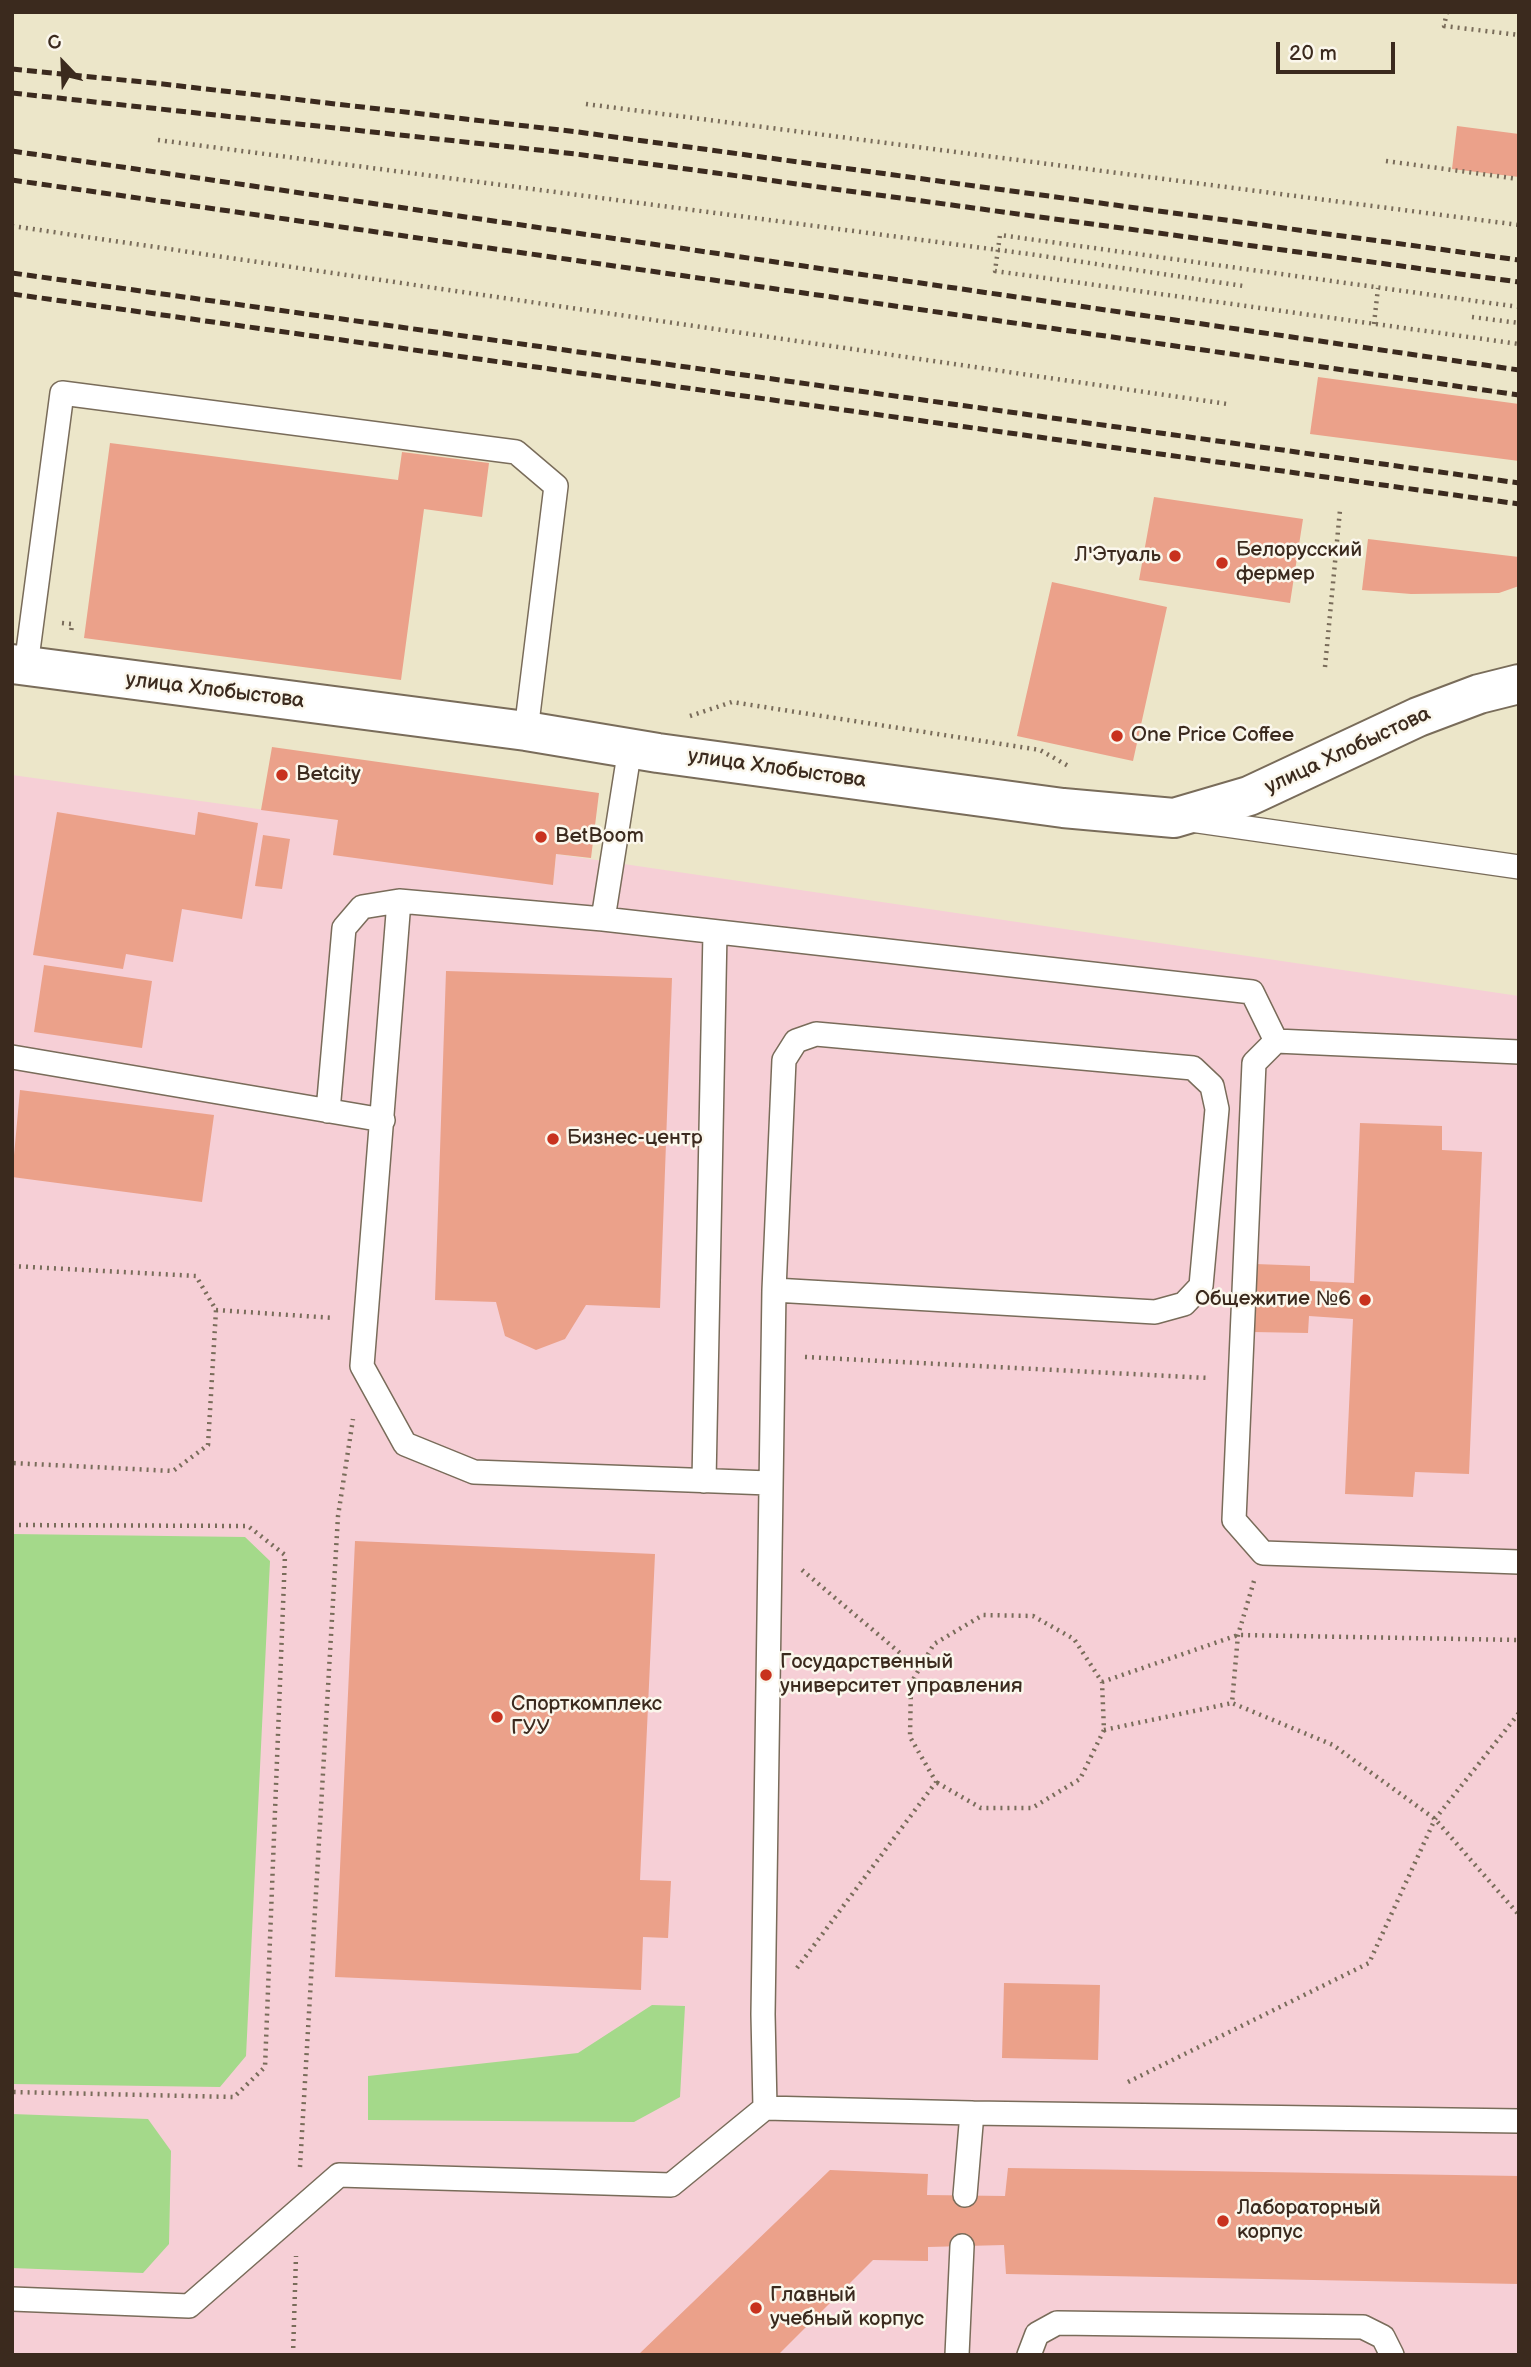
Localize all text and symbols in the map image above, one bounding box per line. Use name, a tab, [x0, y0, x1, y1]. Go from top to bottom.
north arrow	[28, 28, 98, 98]
scale bar	[1279, 28, 1398, 72]
text: С	[44, 30, 65, 56]
text: 20 m	[1289, 41, 1337, 66]
place label: Белорусский фермер	[1236, 538, 1362, 588]
place label: Л'Этуаль	[1075, 543, 1161, 569]
marker: Л'Этуаль	[1167, 548, 1183, 564]
marker: Белорусский фермер	[1214, 555, 1230, 571]
street label: улица Хлобыстова	[124, 668, 306, 714]
street label: улица Хлобыстова	[1261, 702, 1435, 800]
place label: One Price Coffee	[1131, 723, 1294, 749]
marker: One Price Coffee	[1109, 728, 1125, 744]
street label: улица Хлобыстова	[686, 744, 868, 794]
place label: Betcity	[296, 762, 361, 788]
marker: Betcity	[274, 767, 290, 783]
place label: BetBoom	[555, 824, 644, 850]
marker: BetBoom	[533, 829, 549, 845]
place label: Бизнес-центр	[567, 1126, 703, 1152]
marker: Бизнес-центр	[545, 1131, 561, 1147]
place label: Общежитие №6	[1195, 1287, 1351, 1313]
marker: Общежитие №6	[1357, 1292, 1373, 1308]
place label: Государственный университет управления	[780, 1650, 1023, 1700]
marker: Государственный университет управления	[758, 1667, 774, 1683]
place label: Спорткомплекс ГУУ	[511, 1692, 662, 1742]
marker: Спорткомплекс ГУУ	[489, 1709, 505, 1725]
place label: Лабораторный корпус	[1237, 2196, 1381, 2246]
marker: Лабораторный корпус	[1215, 2213, 1231, 2229]
place label: Главный учебный корпус	[770, 2283, 924, 2333]
marker: Главный учебный корпус	[748, 2300, 764, 2316]

